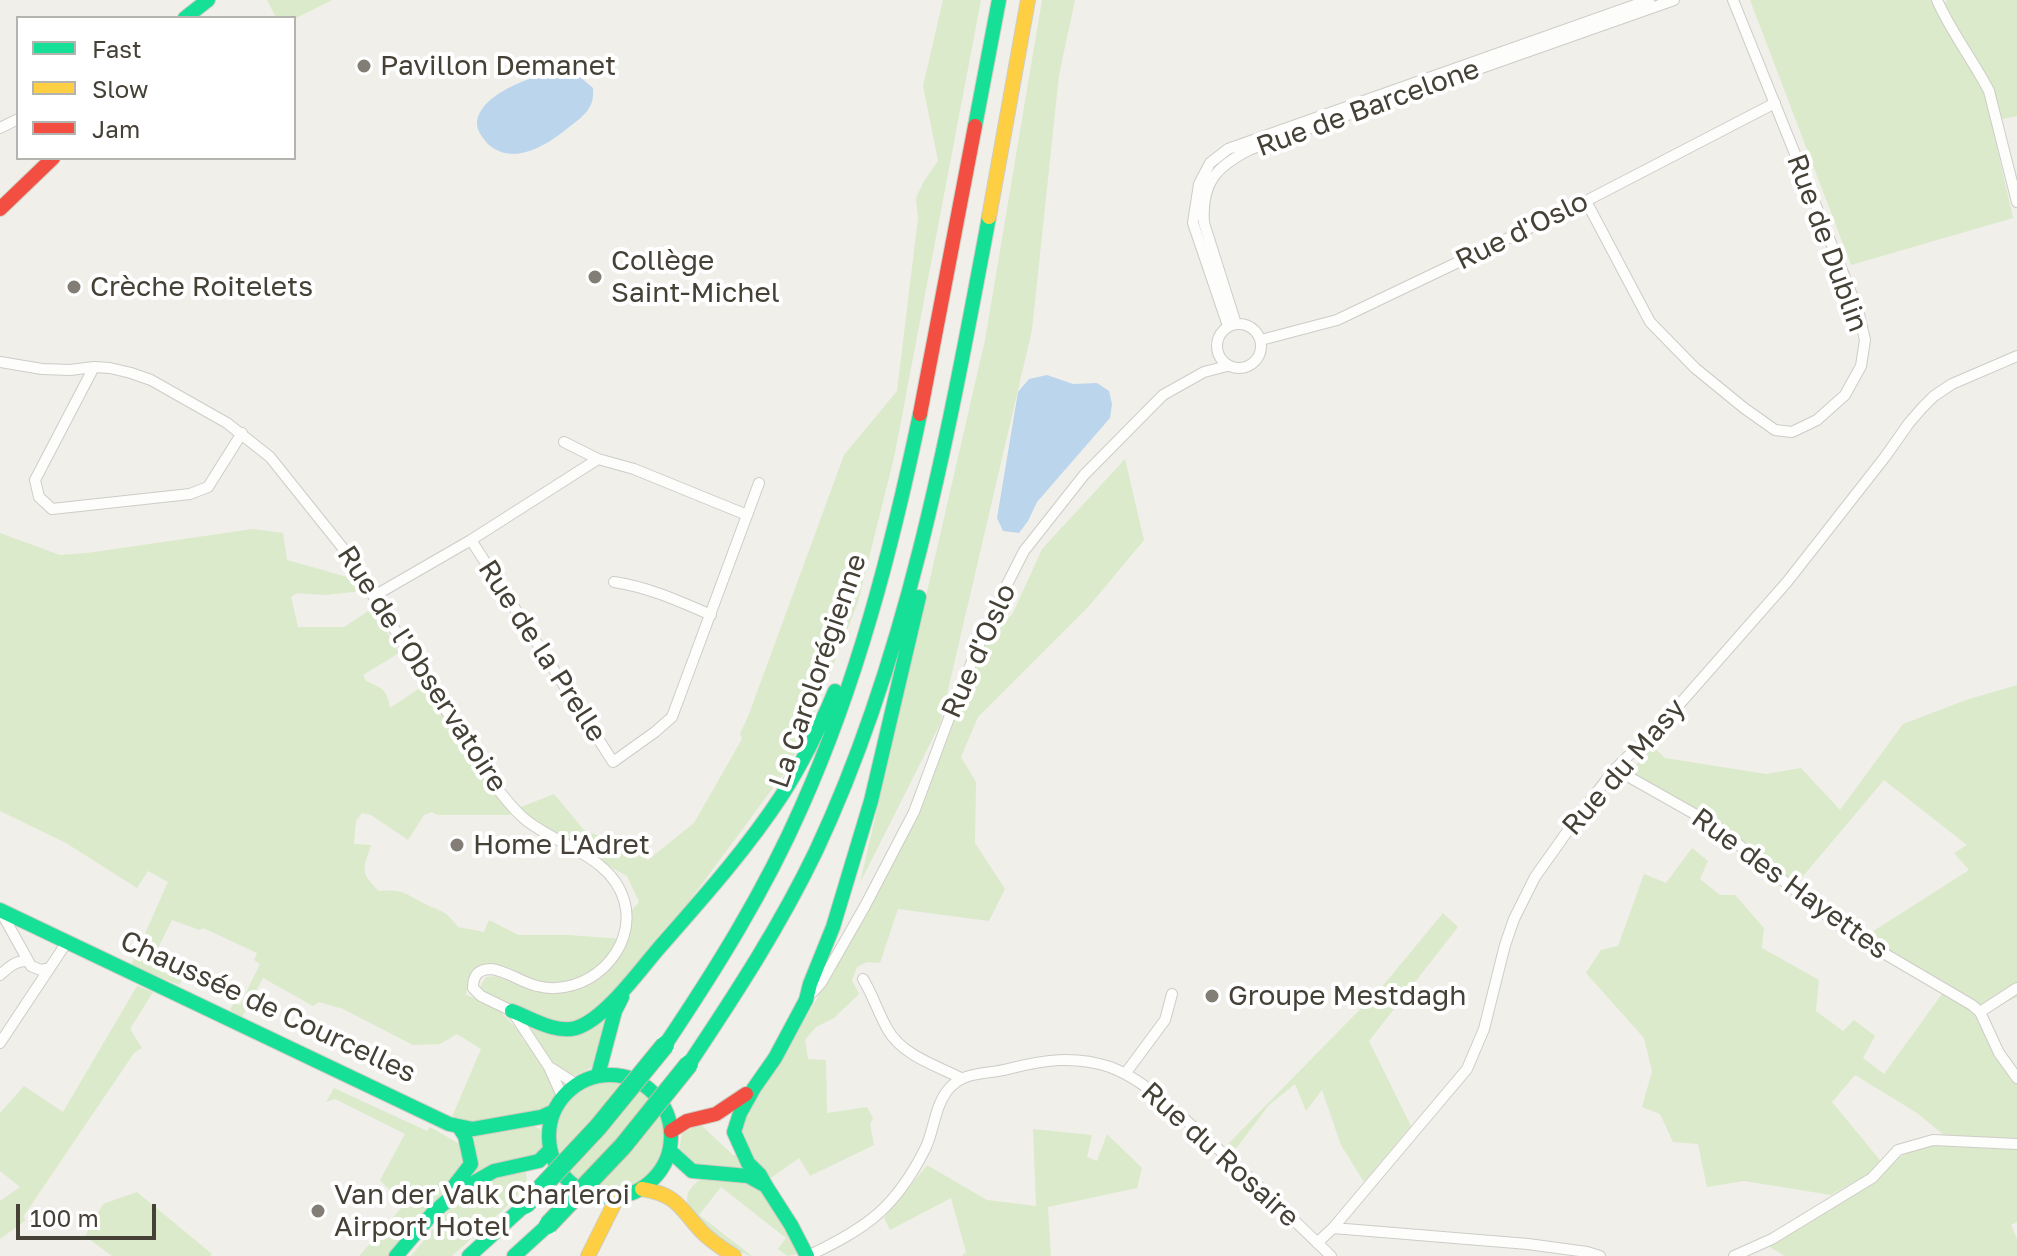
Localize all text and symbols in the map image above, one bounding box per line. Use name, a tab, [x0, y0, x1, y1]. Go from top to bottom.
legend	[16, 16, 296, 160]
text: Fast	[92, 34, 142, 63]
place label: Pavillon Demanet	[380, 49, 616, 83]
street label: Rue de Barcelone	[1252, 52, 1484, 164]
marker: Pavillon Demanet	[355, 57, 373, 75]
text: Slow	[92, 74, 148, 103]
text: Jam	[92, 114, 140, 143]
street label: Rue de Dublin	[1779, 150, 1875, 336]
street label: Rue d'Oslo	[1450, 185, 1594, 277]
place label: Collège Saint-Michel	[611, 244, 780, 310]
marker: Collège Saint-Michel	[586, 268, 604, 286]
place label: Crèche Roitelets	[90, 270, 313, 304]
marker: Crèche Roitelets	[65, 278, 83, 296]
street label: Rue de l'Observatoire	[330, 540, 514, 798]
street label: La Carolorégienne	[762, 550, 874, 792]
street label: Rue de la Prelle	[471, 554, 613, 748]
street label: Rue d'Oslo	[935, 579, 1023, 723]
street label: Rue du Masy	[1555, 692, 1693, 842]
street label: Rue des Hayettes	[1685, 801, 1895, 967]
place label: Home L'Adret	[473, 828, 650, 862]
marker: Home L'Adret	[448, 836, 466, 854]
street label: Chaussée de Courcelles	[115, 924, 421, 1090]
place label: Groupe Mestdagh	[1228, 979, 1466, 1013]
marker: Groupe Mestdagh	[1203, 987, 1221, 1005]
street label: Rue du Rosaire	[1134, 1075, 1306, 1235]
place label: Van der Valk Charleroi Airport Hotel	[334, 1178, 630, 1244]
scale bar	[20, 1188, 160, 1238]
marker: Van der Valk Charleroi Airport Hotel	[309, 1202, 327, 1220]
text: 100 m	[30, 1203, 99, 1232]

